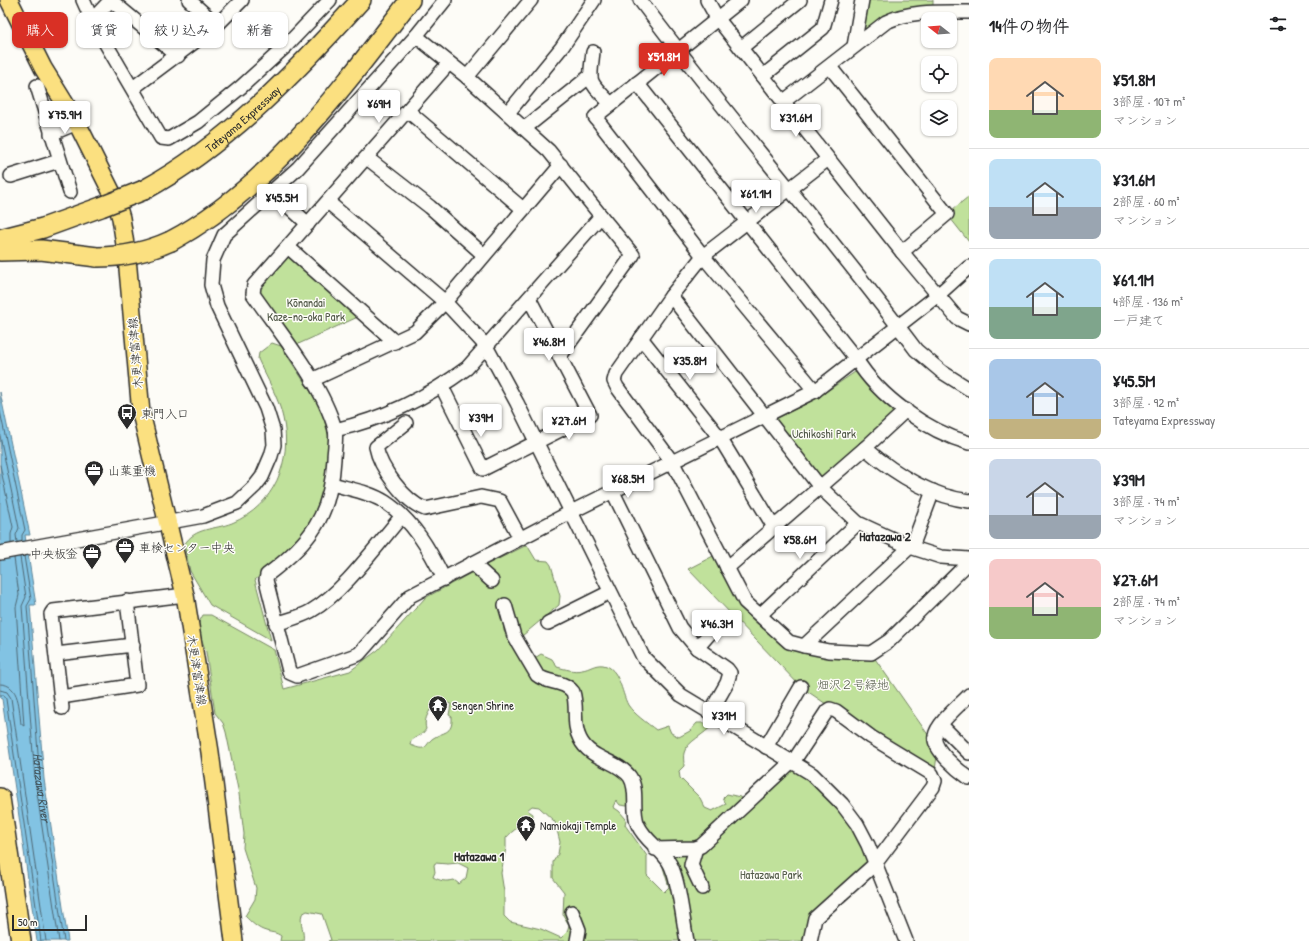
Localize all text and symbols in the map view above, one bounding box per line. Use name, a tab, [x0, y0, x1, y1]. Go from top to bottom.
chip: 購入	[12, 12, 68, 48]
chip: 賃貸	[76, 12, 132, 48]
chip: 絞り込み	[140, 12, 224, 48]
chip: 新着	[232, 12, 288, 48]
north arrow	[921, 12, 957, 48]
map controls	[921, 12, 957, 136]
icon: filters	[1267, 13, 1289, 35]
text: 14件の物件	[989, 14, 1070, 37]
pin: ¥51.8M	[631, 43, 697, 77]
text: ¥51.8M	[648, 47, 680, 65]
button: locate	[921, 56, 957, 92]
text: ¥51.8M	[1113, 68, 1155, 91]
icon: home	[1021, 74, 1069, 122]
street label: Tateyama Expressway	[201, 81, 284, 156]
pin: ¥69M	[355, 90, 403, 124]
text: 3部屋 · 107 m²	[1113, 92, 1185, 110]
text: ¥69M	[367, 94, 391, 112]
button: layers	[921, 100, 957, 136]
pin: ¥75.9M	[32, 101, 98, 135]
pin: ¥31.6M	[763, 104, 829, 138]
text: ¥75.9M	[48, 105, 82, 123]
text: ¥31.6M	[780, 108, 812, 126]
text: マンション	[1113, 111, 1177, 129]
text: ¥31.6M	[1113, 168, 1155, 191]
icon: home	[1021, 175, 1069, 223]
pin: ¥61.1M	[723, 180, 789, 214]
pin: ¥45.5M	[249, 184, 315, 218]
text: ¥61.1M	[740, 184, 772, 202]
text: ¥45.5M	[266, 188, 298, 206]
text: 2部屋 · 60 m²	[1113, 192, 1180, 210]
text: マンション	[1113, 211, 1177, 229]
text: ¥61.1M	[1113, 268, 1154, 291]
icon: home	[1021, 275, 1069, 323]
text: 4部屋 · 136 m²	[1113, 292, 1183, 310]
park label: Kōnandai Kaze-no-oka Park	[267, 294, 345, 325]
text: 一戸建て	[1113, 311, 1165, 329]
street label: 木更津富津線	[123, 316, 147, 390]
pin: ¥46.8M	[516, 328, 582, 362]
text: ¥46.8M	[533, 332, 565, 350]
pin: ¥35.8M	[657, 347, 723, 381]
text: ¥35.8M	[673, 351, 707, 369]
text: ¥45.5M	[1113, 369, 1155, 392]
icon: home	[1021, 375, 1069, 423]
text: 3部屋 · 92 m²	[1113, 393, 1179, 411]
bus stop icon: 東門入口	[116, 402, 138, 430]
pin: ¥39M	[457, 404, 505, 438]
place label: 東門入口	[141, 405, 189, 422]
pin: ¥27.6M	[536, 407, 602, 441]
text: ¥39M	[469, 408, 493, 426]
text: ¥27.6M	[552, 411, 586, 429]
text: Tateyama Expressway	[1113, 411, 1215, 429]
park label: Uchikoshi Park	[792, 425, 856, 442]
office icon: 山葉重機	[83, 459, 105, 487]
place label: 山葉重機	[108, 462, 156, 479]
pin: ¥68.5M	[595, 465, 661, 499]
text: ¥39M	[1113, 468, 1145, 491]
text: ¥68.5M	[612, 469, 644, 487]
icon: home	[1021, 475, 1069, 523]
text: 3部屋 · 74 m²	[1113, 492, 1180, 510]
text: マンション	[1113, 511, 1177, 529]
pin: ¥58.6M	[767, 526, 833, 560]
district label: Hatazawa 2	[859, 527, 912, 545]
text: ¥58.6M	[784, 530, 816, 548]
office icon: 車検センター中央	[114, 536, 136, 564]
place label: 車検センター中央	[139, 539, 235, 556]
office icon: 中央板金	[81, 542, 103, 570]
place label: 中央板金	[30, 545, 78, 562]
text: ¥27.6M	[1113, 568, 1158, 591]
icon: home	[1021, 575, 1069, 623]
text: 2部屋 · 74 m²	[1113, 592, 1180, 610]
pin: ¥46.3M	[684, 610, 750, 644]
text: マンション	[1113, 611, 1177, 629]
text: ¥46.3M	[701, 614, 733, 632]
street label: 木更津富津線	[183, 633, 211, 707]
park label: 畑沢２号緑地	[817, 676, 889, 693]
temple icon: Sengen Shrine	[427, 694, 449, 722]
place label: Sengen Shrine	[452, 697, 514, 714]
pin: ¥31M	[700, 702, 748, 736]
text: ¥31M	[712, 706, 736, 724]
water label: Hatazawa River	[29, 752, 56, 826]
temple icon: Namiokaji Temple	[515, 814, 537, 842]
place label: Namiokaji Temple	[540, 817, 617, 834]
district label: Hatazawa 1	[454, 847, 504, 865]
park label: Hatazawa Park	[740, 866, 802, 883]
scale bar	[12, 913, 87, 932]
text: 50 m	[18, 915, 38, 929]

